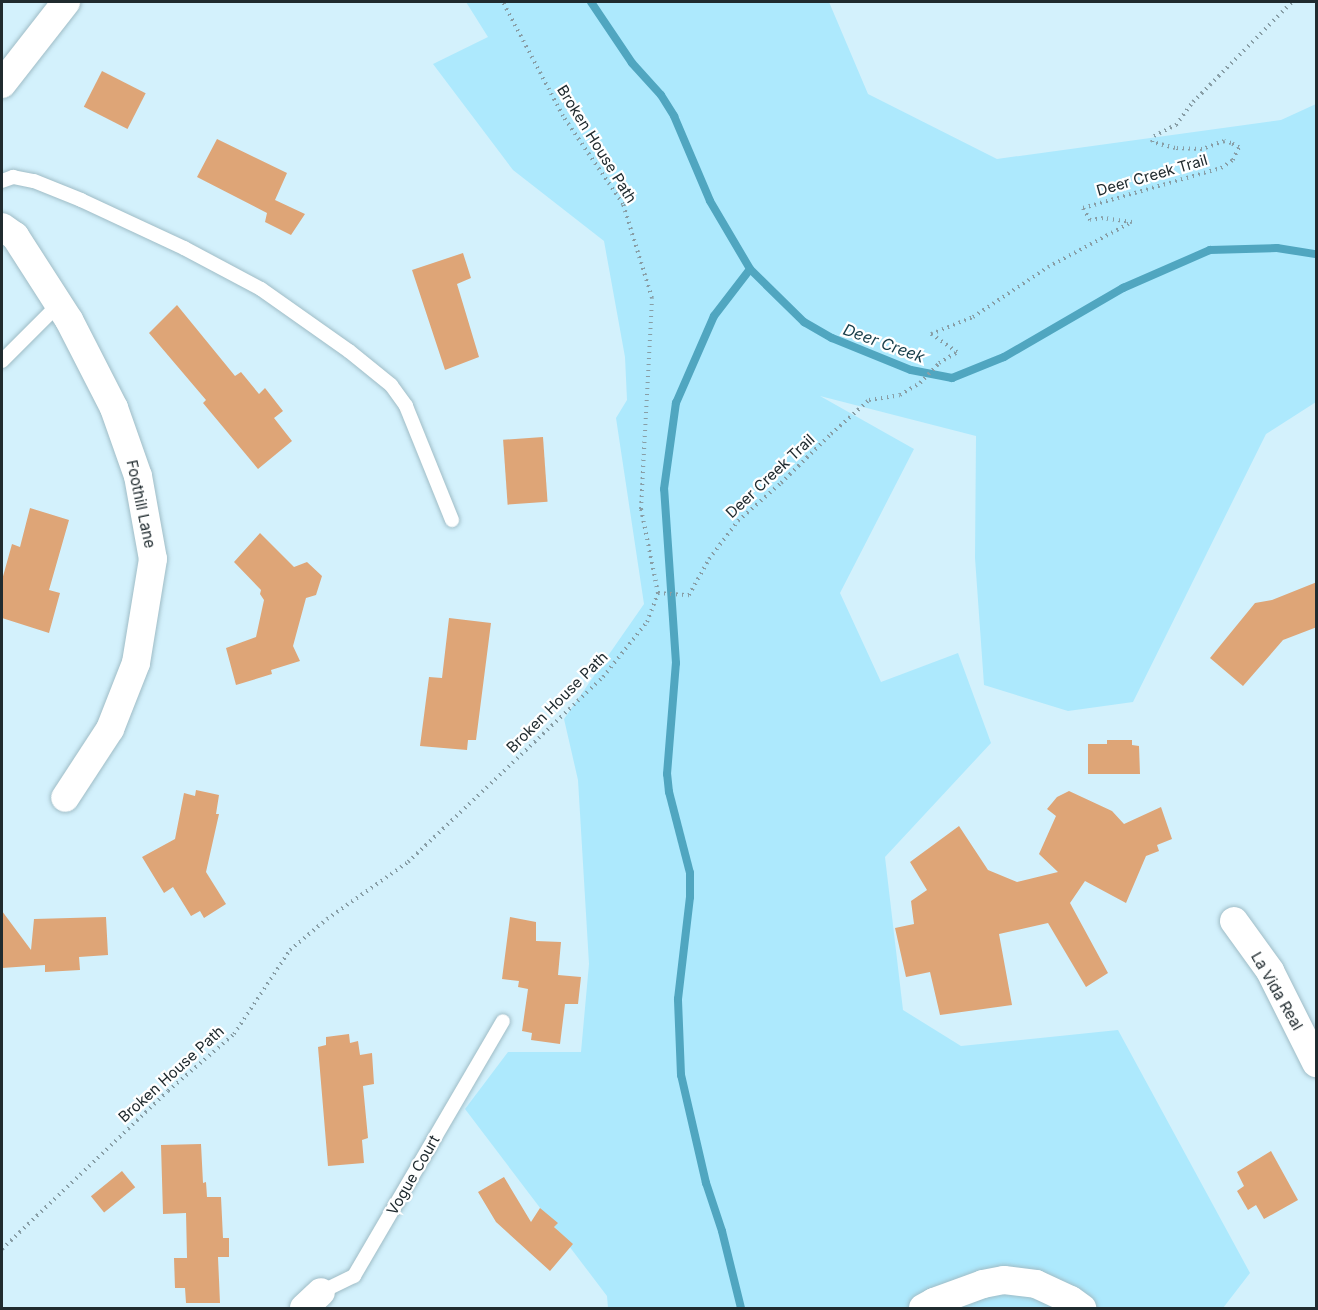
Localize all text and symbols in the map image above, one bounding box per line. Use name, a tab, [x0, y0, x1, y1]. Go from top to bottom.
street label: Broken House Path	[553, 82, 641, 206]
street label: Deer Creek Trail	[1094, 151, 1210, 199]
water label: Deer Creek	[841, 319, 927, 367]
street label: Deer Creek Trail	[722, 430, 818, 522]
street label: Foothill Lane	[123, 458, 159, 550]
street label: Broken House Path	[503, 648, 611, 756]
street label: La Vida Real	[1247, 949, 1307, 1033]
street label: Broken House Path	[115, 1022, 227, 1126]
street label: Vogue Court	[383, 1132, 443, 1218]

